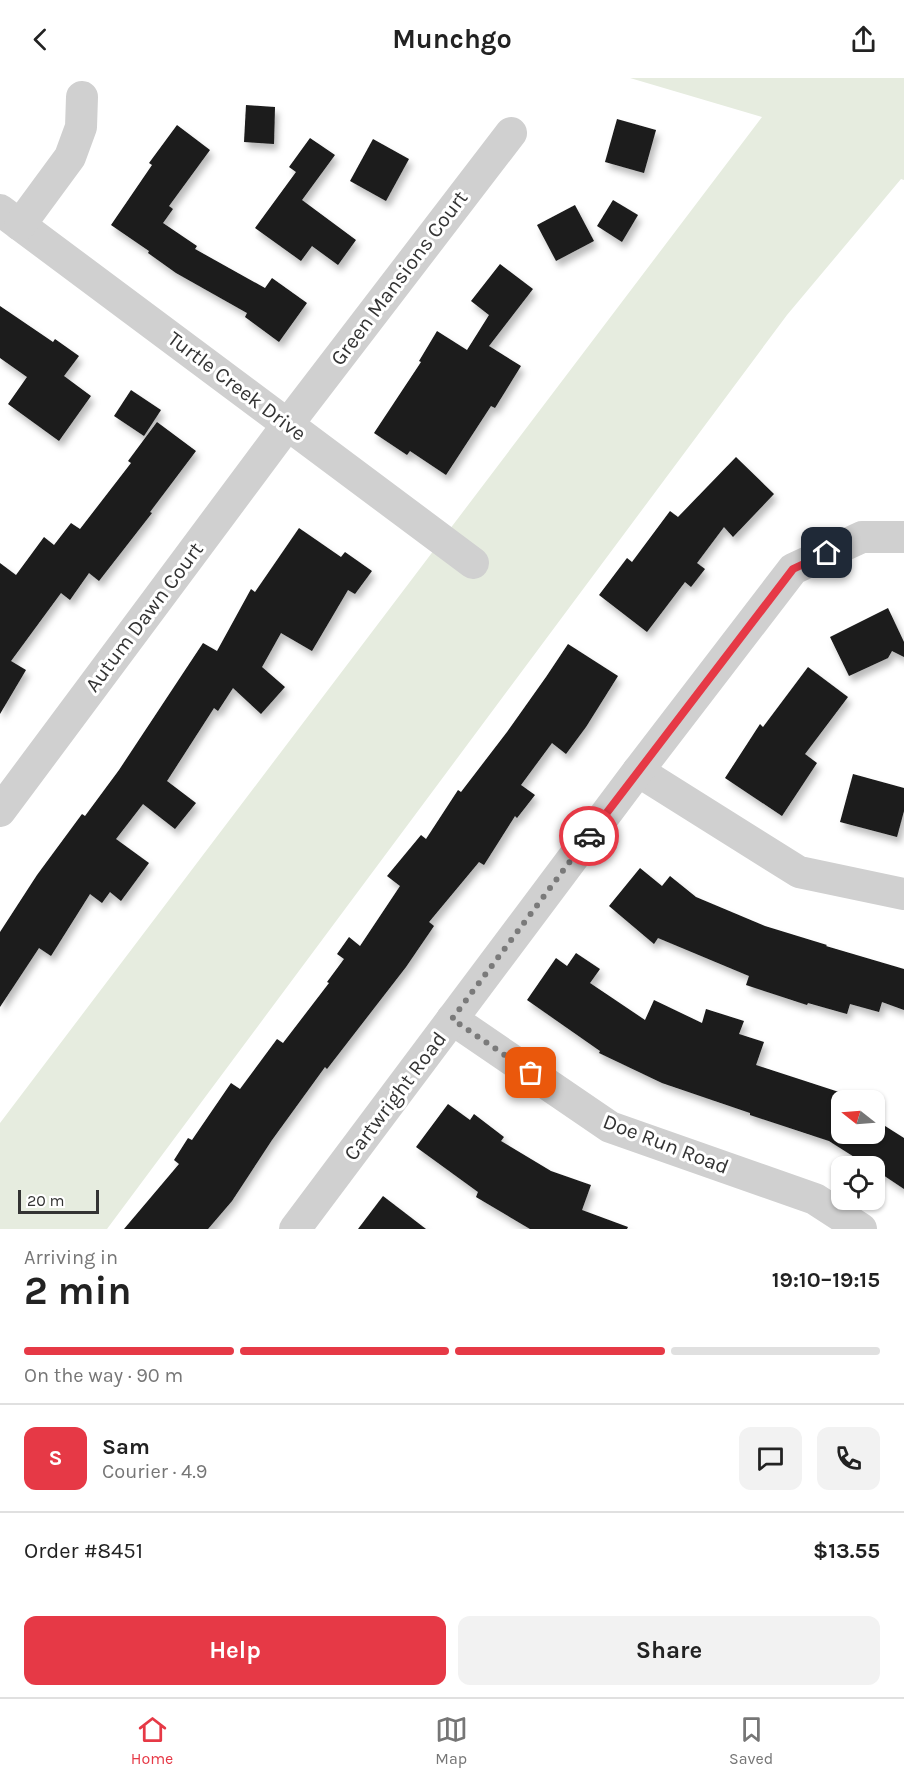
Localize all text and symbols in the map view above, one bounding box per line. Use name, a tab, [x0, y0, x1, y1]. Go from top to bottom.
icon: back	[24, 23, 57, 56]
text: Munchgo	[392, 23, 512, 55]
icon: share	[847, 23, 880, 56]
street label: Green Mansions Court	[326, 186, 473, 370]
street label: Turtle Creek Drive	[163, 326, 311, 446]
pin	[801, 527, 852, 578]
icon: home	[810, 536, 843, 569]
street label: Autum Dawn Court	[80, 537, 208, 696]
courier	[559, 806, 619, 866]
icon: car	[573, 820, 606, 853]
street label: Cartwright Road	[339, 1027, 451, 1165]
pin	[505, 1047, 556, 1098]
icon: bag	[514, 1056, 547, 1089]
north arrow	[831, 1090, 885, 1144]
map controls	[831, 1090, 885, 1210]
street label: Doe Run Road	[600, 1109, 732, 1179]
button: locate	[831, 1156, 885, 1210]
scale bar	[18, 1187, 99, 1214]
text: 20 m	[27, 1191, 65, 1210]
text: Arriving in	[24, 1246, 118, 1269]
text: 19:10–19:15	[772, 1267, 880, 1293]
text: 2 min	[24, 1268, 132, 1314]
text: On the way · 90 m	[24, 1364, 183, 1387]
button: chat	[739, 1427, 802, 1490]
button: phone	[817, 1427, 880, 1490]
text: Sam	[102, 1434, 150, 1460]
text: S	[48, 1445, 63, 1471]
text: Courier · 4.9	[102, 1460, 207, 1483]
text: Order #8451	[24, 1538, 143, 1564]
text: $13.55	[813, 1538, 880, 1564]
button: Help	[24, 1616, 446, 1685]
button: Share	[458, 1616, 880, 1685]
tab: Home	[131, 1713, 173, 1768]
tab: Map	[435, 1713, 468, 1768]
tab: Saved	[729, 1713, 773, 1768]

